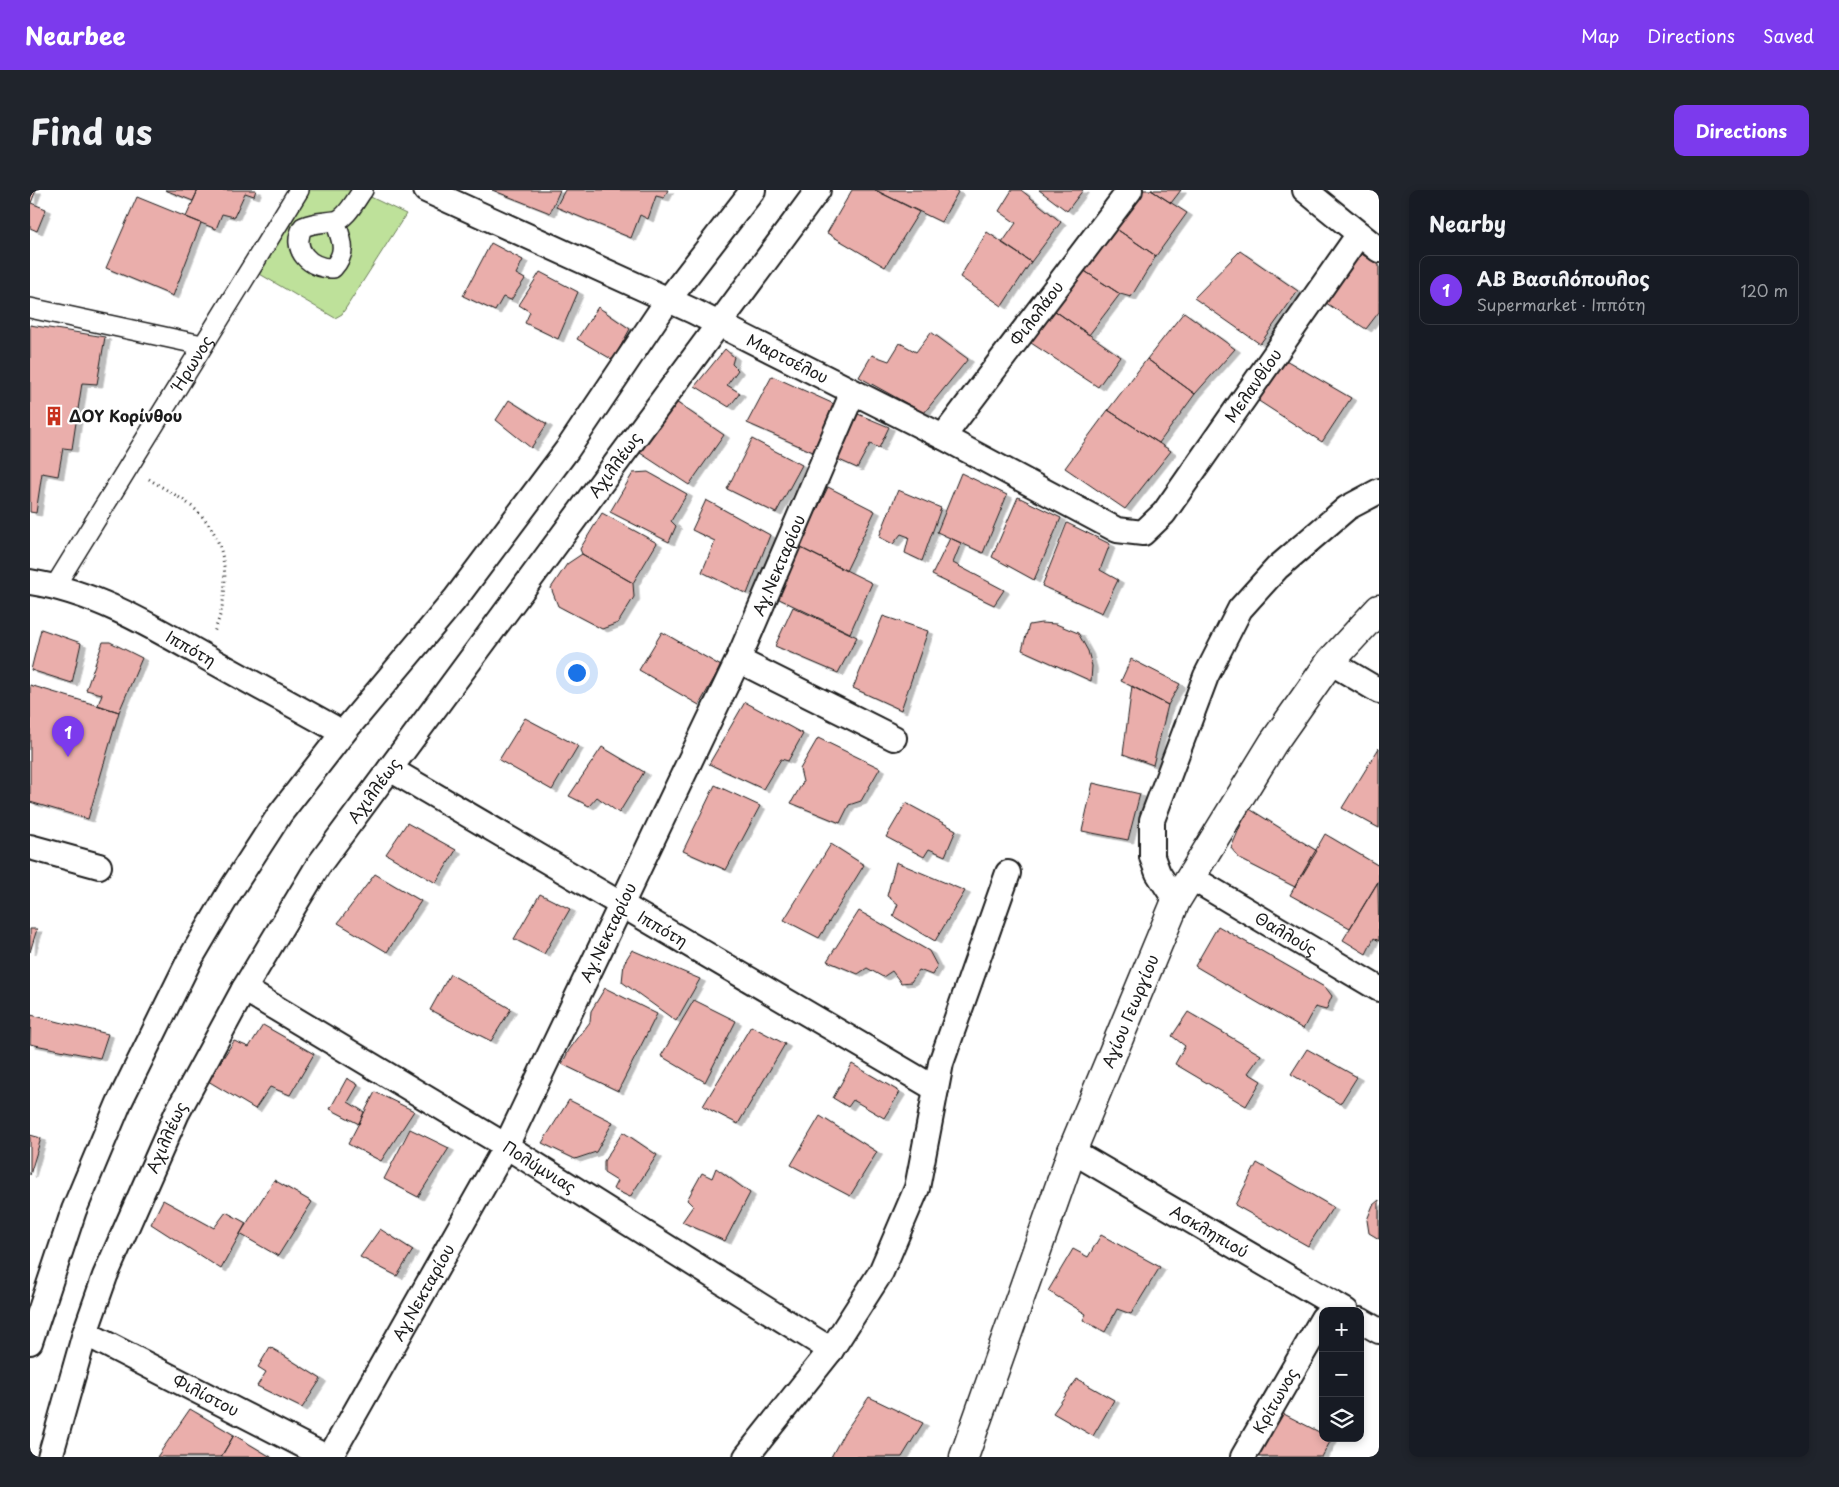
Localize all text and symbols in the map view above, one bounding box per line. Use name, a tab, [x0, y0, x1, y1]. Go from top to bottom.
text: Nearbee	[25, 17, 126, 53]
text: Map	[1581, 22, 1619, 49]
text: Directions	[1647, 22, 1735, 49]
text: Saved	[1763, 22, 1814, 49]
text: Find us	[30, 104, 152, 157]
button: Directions	[1674, 105, 1809, 156]
text: Nearby	[1429, 207, 1506, 239]
text: ΑΒ Βασιλόπουλος	[1477, 264, 1650, 292]
street label: Φιλολάου	[1003, 275, 1068, 350]
text: 1	[1442, 278, 1450, 302]
text: 120 m	[1741, 278, 1788, 302]
text: Supermarket · Ιππότη	[1477, 292, 1645, 316]
street label: Μαρτσέλου	[743, 327, 833, 388]
street label: Ήρωνος	[164, 330, 218, 397]
street label: Μελανθίου	[1218, 343, 1287, 427]
place label: ΔΟΥ Κορίνθου	[69, 403, 182, 427]
building icon: ΔΟΥ Κορίνθου	[43, 405, 65, 427]
street label: Αχιλλέως	[582, 426, 646, 502]
street label: Αγ.Νεκταρίου	[745, 510, 810, 619]
street label: Ιππότη	[162, 624, 221, 671]
your location	[564, 660, 590, 686]
pin: 1	[52, 716, 84, 757]
street label: Αχιλλέως	[341, 752, 405, 827]
street label: Αγ.Νεκταρίου	[573, 878, 641, 986]
street label: Ιππότη	[634, 904, 693, 952]
street label: Θαλλούς	[1251, 905, 1322, 961]
street label: Αγίου Γεωργίου	[1095, 950, 1164, 1071]
street label: Αχιλλέως	[139, 1097, 192, 1176]
street label: Πολύμνιας	[499, 1134, 581, 1198]
street label: Ασκληπιού	[1166, 1198, 1253, 1263]
street label: Αγ.Νεκταρίου	[385, 1239, 459, 1345]
map controls	[1319, 1307, 1364, 1442]
button: +	[1319, 1307, 1364, 1352]
button: −	[1319, 1352, 1364, 1397]
street label: Κρίτωνος	[1246, 1363, 1303, 1438]
street label: Φιλίστου	[169, 1367, 244, 1421]
button: layers	[1319, 1397, 1364, 1442]

